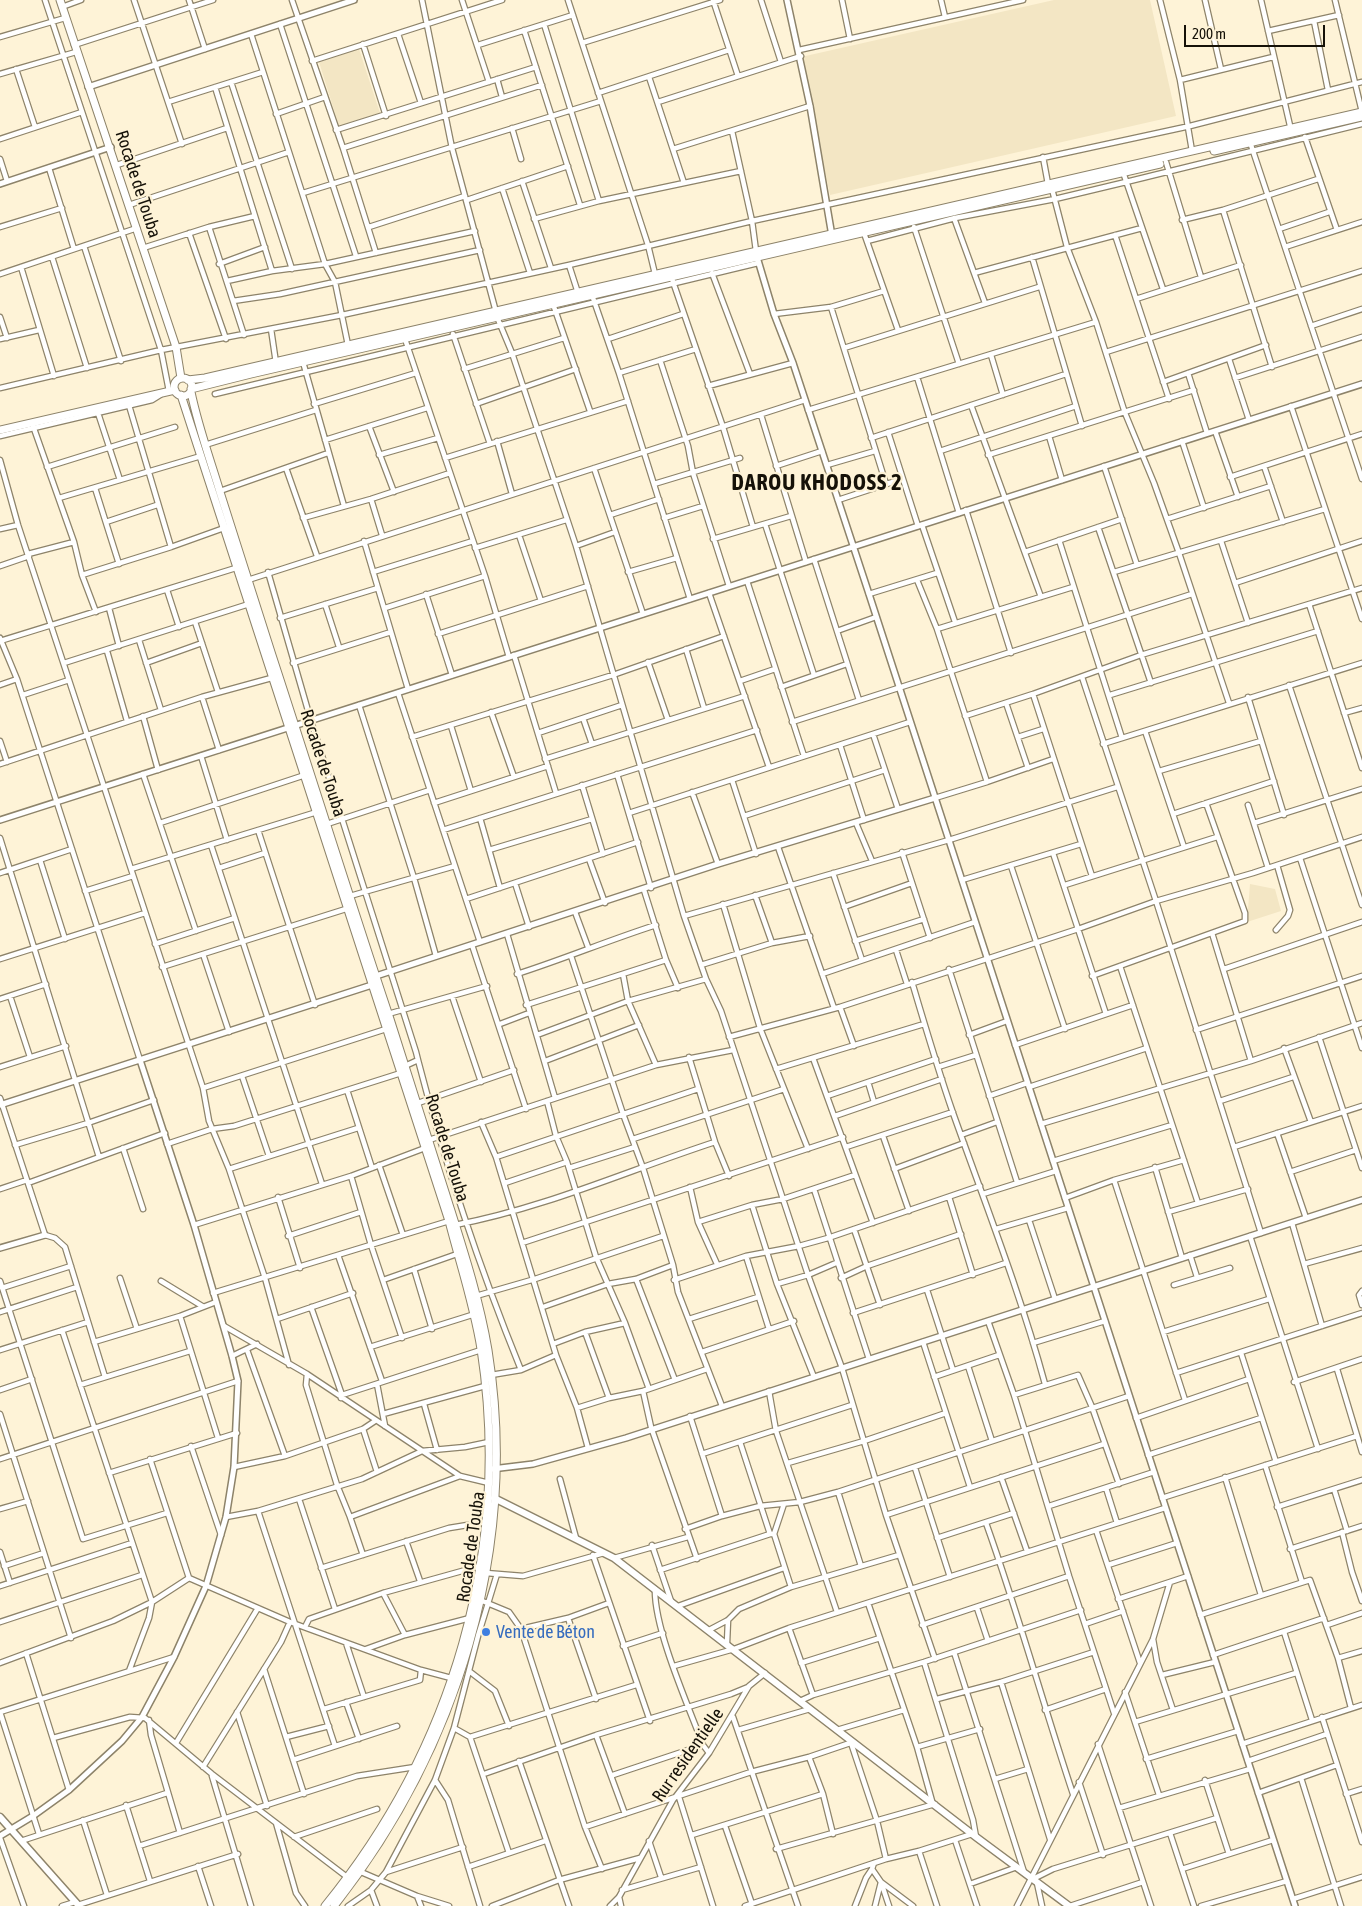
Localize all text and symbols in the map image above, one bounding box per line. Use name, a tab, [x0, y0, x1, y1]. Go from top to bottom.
scale bar	[1187, 15, 1328, 47]
text: 200 m	[1192, 25, 1226, 42]
street label: Rocade de Touba	[110, 128, 166, 240]
district label: DAROU KHODOSS 2	[730, 470, 904, 496]
street label: Rocade de Touba	[295, 707, 351, 819]
street label: Rocade de Touba	[420, 1091, 474, 1205]
street label: Rocade de Touba	[453, 1490, 489, 1604]
place label: Vente de Béton	[496, 1621, 595, 1643]
marker: Vente de Béton	[480, 1626, 492, 1638]
street label: Rur residentielle	[648, 1704, 728, 1806]

